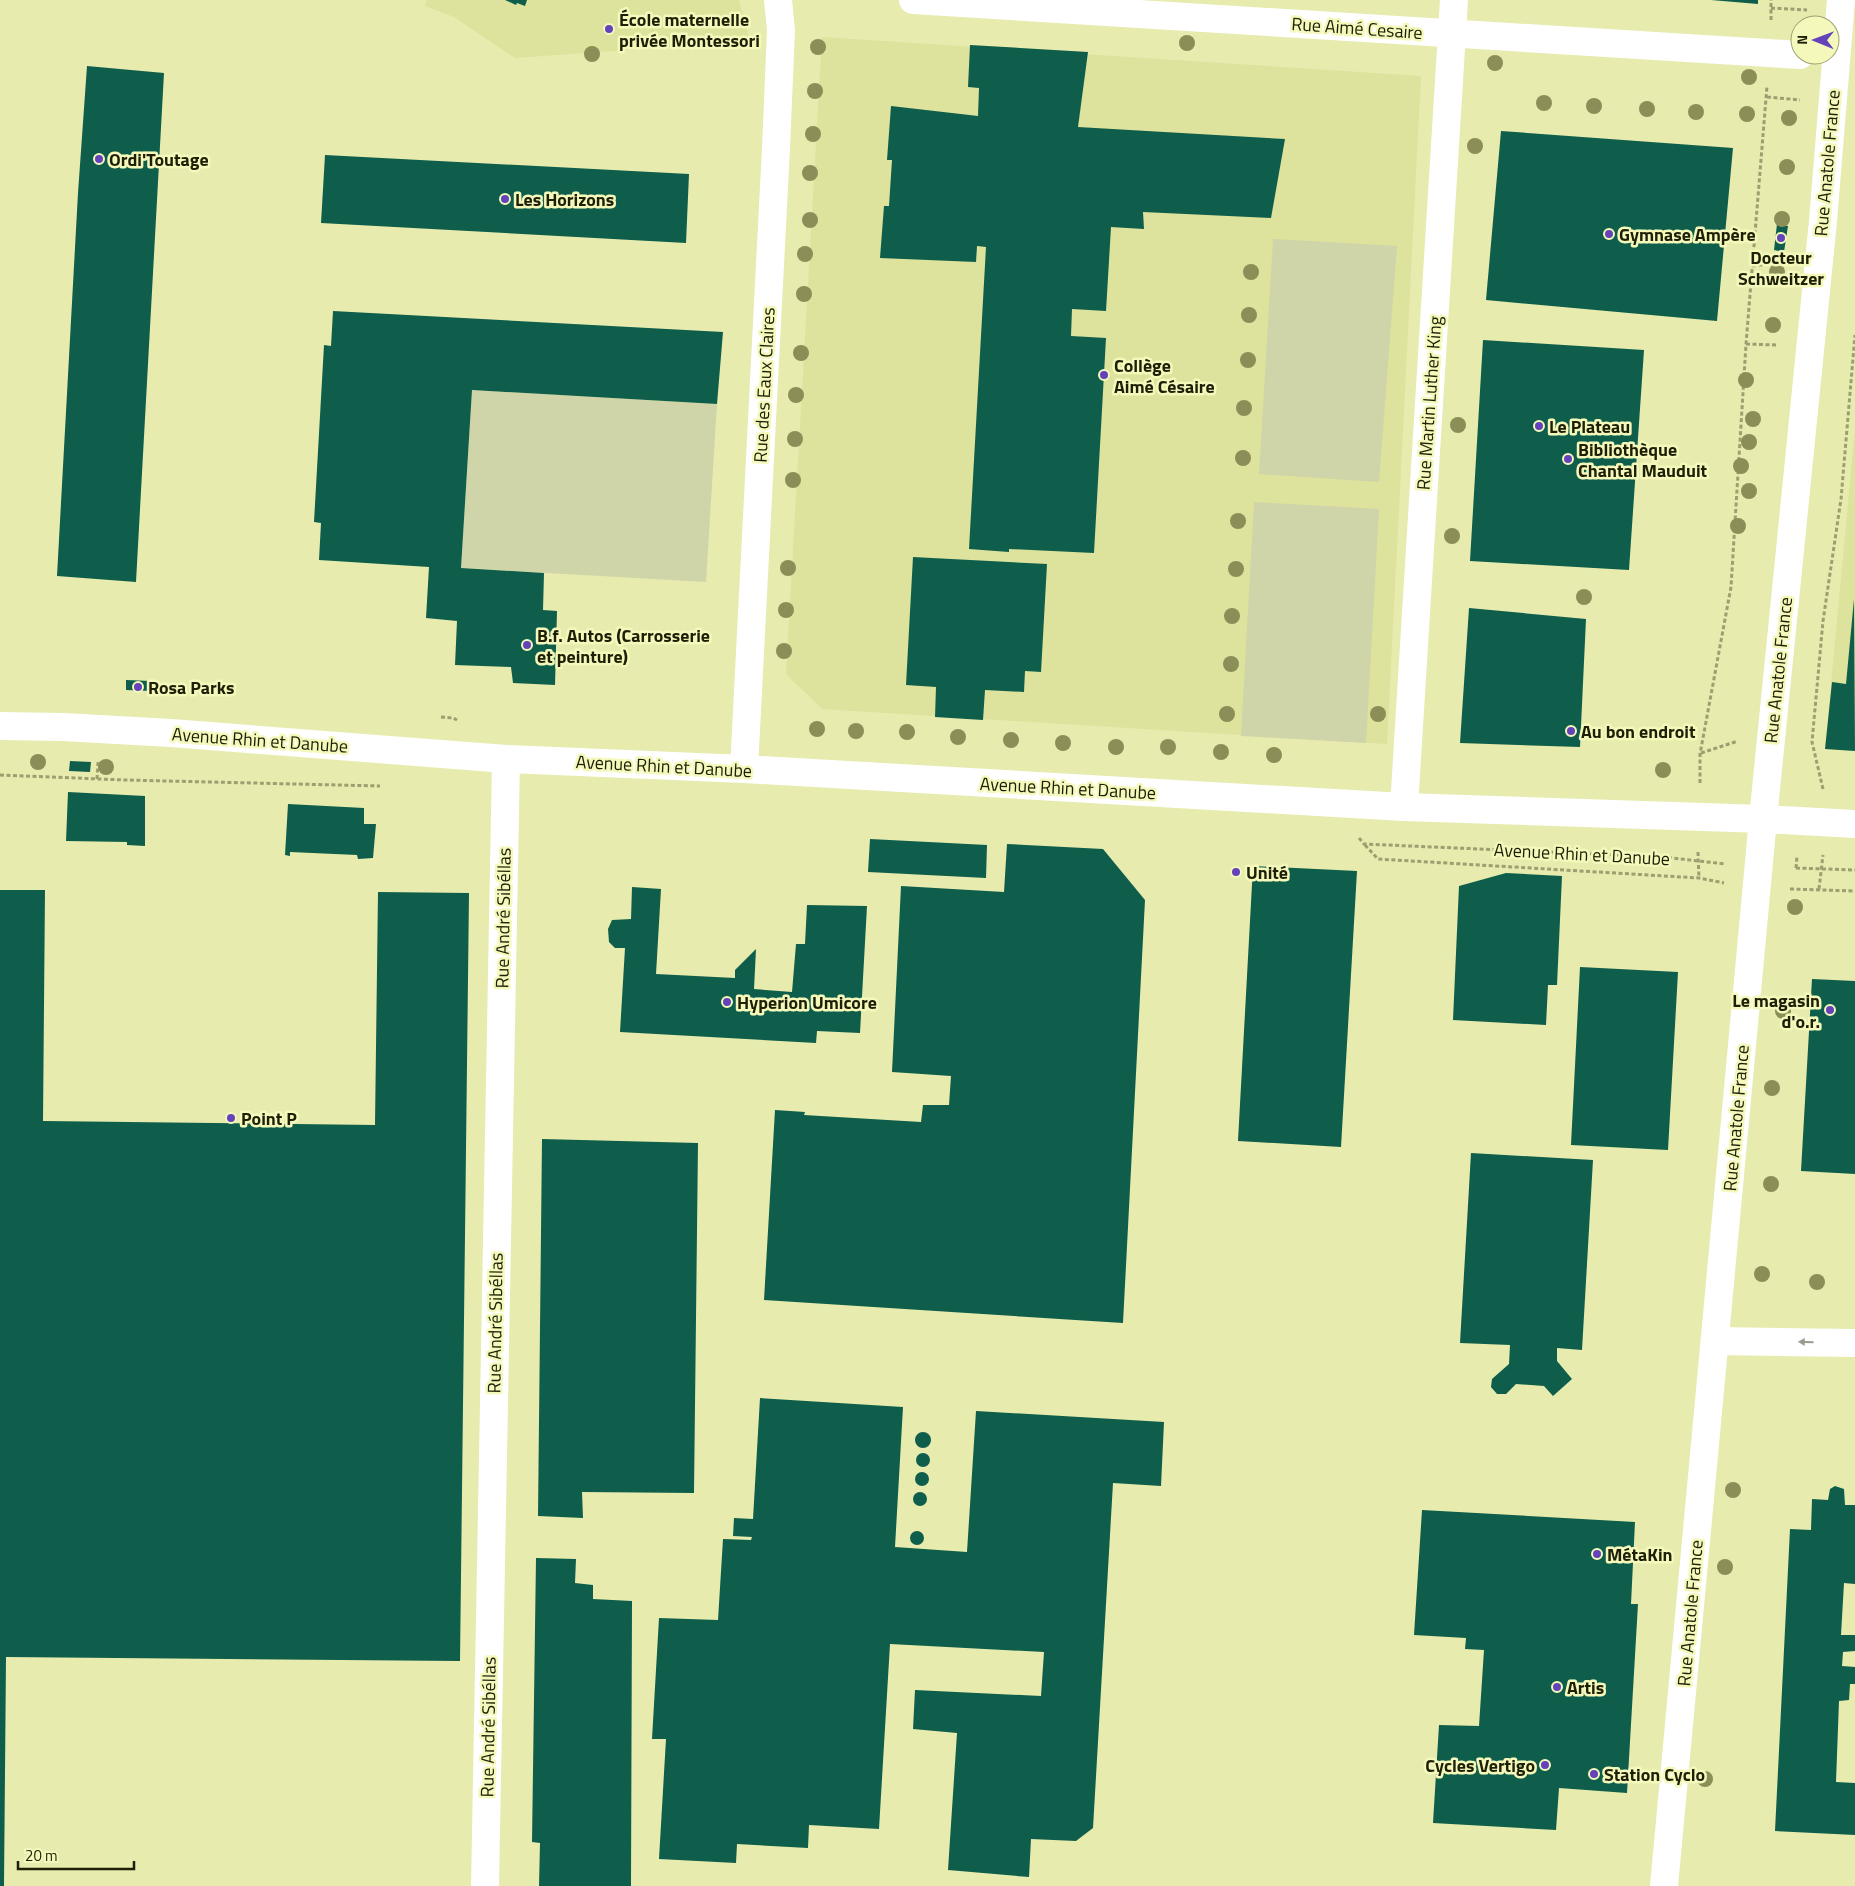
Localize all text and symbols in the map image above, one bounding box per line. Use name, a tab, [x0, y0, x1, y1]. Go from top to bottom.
place label: École maternelle privée Montessori	[619, 6, 760, 54]
street label: Rue Aimé Cesaire	[1290, 10, 1424, 46]
north arrow	[1790, 15, 1840, 65]
marker: École maternelle privée Montessori	[603, 23, 615, 35]
text: N	[1791, 35, 1812, 45]
street label: Rue Anatole France	[1807, 89, 1847, 237]
place label: Ordi'Toutage	[109, 146, 209, 173]
marker: Ordi'Toutage	[93, 153, 105, 165]
place label: Les Horizons	[515, 186, 614, 213]
marker: Les Horizons	[499, 193, 511, 205]
place label: Gymnase Ampère	[1619, 221, 1756, 248]
marker: Gymnase Ampère	[1603, 228, 1615, 240]
marker: Docteur Schweitzer	[1775, 232, 1787, 244]
place label: Docteur Schweitzer	[1738, 244, 1824, 292]
street label: Rue des Eaux Claires	[746, 307, 782, 463]
street label: Rue Martin Luther King	[1409, 315, 1449, 491]
place label: Collège Aimé Césaire	[1114, 352, 1215, 400]
marker: Collège Aimé Césaire	[1098, 369, 1110, 381]
place label: Le Plateau	[1549, 413, 1630, 440]
marker: Le Plateau	[1533, 420, 1545, 432]
place label: Bibliothèque Chantal Mauduit	[1578, 436, 1708, 484]
marker: Bibliothèque Chantal Mauduit	[1562, 453, 1574, 465]
street label: Rue Anatole France	[1757, 596, 1799, 744]
place label: B.f. Autos (Carrosserie et peinture)	[537, 622, 710, 670]
marker: B.f. Autos (Carrosserie et peinture)	[521, 639, 533, 651]
place label: Rosa Parks	[148, 674, 234, 701]
marker: Rosa Parks	[132, 681, 144, 693]
place label: Au bon endroit	[1581, 718, 1696, 745]
street label: Avenue Rhin et Danube	[171, 720, 349, 760]
marker: Au bon endroit	[1565, 725, 1577, 737]
street label: Avenue Rhin et Danube	[575, 748, 753, 784]
street label: Avenue Rhin et Danube	[979, 770, 1157, 806]
street label: Avenue Rhin et Danube	[1493, 836, 1671, 872]
street label: Rue André Sibéllas	[488, 847, 518, 989]
place label: Unité	[1246, 859, 1288, 886]
marker: Unité	[1230, 866, 1242, 878]
place label: Le magasin d'o.r.	[1732, 987, 1820, 1035]
place label: Hyperion Umicore	[737, 989, 877, 1016]
marker: Hyperion Umicore	[721, 996, 733, 1008]
marker: Le magasin d'o.r.	[1824, 1004, 1836, 1016]
street label: Rue Anatole France	[1716, 1044, 1756, 1192]
place label: Point P	[241, 1105, 297, 1132]
marker: Point P	[225, 1112, 237, 1124]
street label: Rue André Sibéllas	[480, 1252, 510, 1394]
one-way arrow	[1798, 1338, 1814, 1346]
street label: Rue Anatole France	[1670, 1539, 1710, 1687]
place label: MétaKin	[1607, 1541, 1673, 1568]
marker: MétaKin	[1591, 1548, 1603, 1560]
street label: Rue André Sibéllas	[473, 1656, 503, 1798]
place label: Artis	[1567, 1674, 1604, 1701]
marker: Artis	[1551, 1681, 1563, 1693]
place label: Cycles Vertigo	[1425, 1752, 1535, 1779]
marker: Cycles Vertigo	[1539, 1759, 1551, 1771]
place label: Station Cyclo	[1604, 1761, 1705, 1788]
marker: Station Cyclo	[1588, 1768, 1600, 1780]
scale bar	[18, 1838, 134, 1870]
text: 20 m	[25, 1844, 58, 1867]

